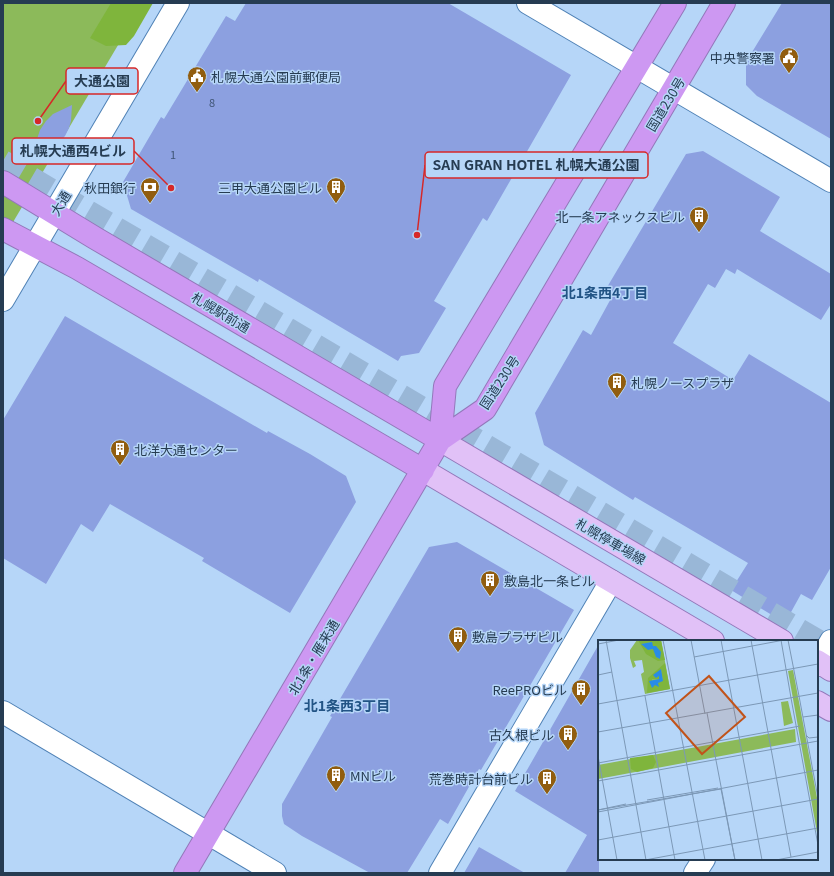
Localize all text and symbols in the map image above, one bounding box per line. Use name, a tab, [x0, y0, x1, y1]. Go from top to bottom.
public building icon: 中央警察署	[778, 46, 800, 74]
place label: 中央警察署	[710, 48, 775, 67]
public building icon: 札幌大通公園前郵便局	[186, 65, 208, 93]
place label: 札幌大通公園前郵便局	[211, 67, 341, 86]
callout: 大通公園	[66, 68, 138, 94]
text: 大通公園	[74, 70, 130, 90]
street label: 国道230号	[641, 73, 689, 135]
house number: 8	[209, 94, 215, 110]
callout: 札幌大通西4ビル	[12, 138, 134, 164]
text: 札幌大通西4ビル	[20, 140, 126, 160]
house number: 1	[170, 146, 176, 162]
callout: SAN GRAN HOTEL 札幌大通公園	[425, 152, 648, 178]
text: SAN GRAN HOTEL 札幌大通公園	[433, 154, 639, 174]
bank icon: 秋田銀行	[139, 176, 161, 204]
building icon: 三甲大通公園ビル	[325, 176, 347, 204]
place label: 秋田銀行	[84, 178, 136, 197]
place label: 三甲大通公園ビル	[218, 178, 322, 197]
street label: 大通	[45, 187, 75, 219]
building icon: 北一条アネックスビル	[688, 205, 710, 233]
place label: 北一条アネックスビル	[555, 207, 685, 226]
district label: 北1条西4丁目	[562, 282, 648, 302]
street label: 札幌駅前通	[188, 287, 254, 337]
street label: 国道230号	[475, 351, 523, 413]
building icon: 札幌ノースプラザ	[606, 371, 628, 399]
place label: 札幌ノースプラザ	[631, 373, 734, 392]
building icon: 北洋大通センター	[109, 438, 131, 466]
place label: 北洋大通センター	[134, 440, 238, 459]
street label: 札幌停車場線	[572, 513, 650, 569]
building icon: 敷島北一条ビル	[479, 569, 501, 597]
place label: 敷島北一条ビル	[504, 571, 595, 590]
street label: 北1条・雁来通	[283, 616, 343, 698]
building icon: 敷島プラザビル	[447, 625, 469, 653]
place label: 敷島プラザビル	[472, 627, 563, 646]
inset map	[598, 640, 818, 860]
building icon: ReePROビル	[570, 678, 592, 706]
place label: ReePROビル	[492, 680, 567, 699]
district label: 北1条西3丁目	[304, 695, 390, 715]
building icon: 古久根ビル	[557, 723, 579, 751]
place label: 古久根ビル	[489, 725, 554, 744]
building icon: MNビル	[325, 764, 347, 792]
place label: MNビル	[350, 766, 396, 785]
building icon: 荒巻時計台前ビル	[536, 767, 558, 795]
place label: 荒巻時計台前ビル	[429, 769, 533, 788]

